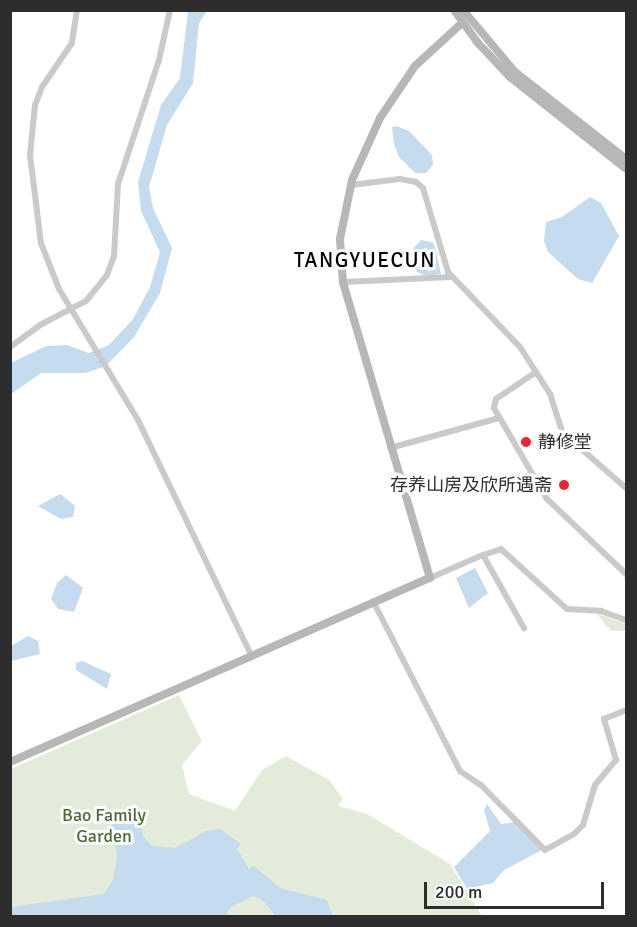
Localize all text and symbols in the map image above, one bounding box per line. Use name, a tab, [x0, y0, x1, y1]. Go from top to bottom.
district label: TANGYUECUN	[294, 247, 436, 273]
place label: 静修堂	[538, 431, 592, 453]
marker: 静修堂	[519, 435, 533, 449]
place label: 存养山房及欣所遇斋	[390, 474, 552, 496]
marker: 存养山房及欣所遇斋	[557, 478, 571, 492]
park label: Bao Family Garden	[62, 805, 146, 848]
scale bar	[427, 870, 607, 908]
text: 200 m	[435, 881, 482, 903]

